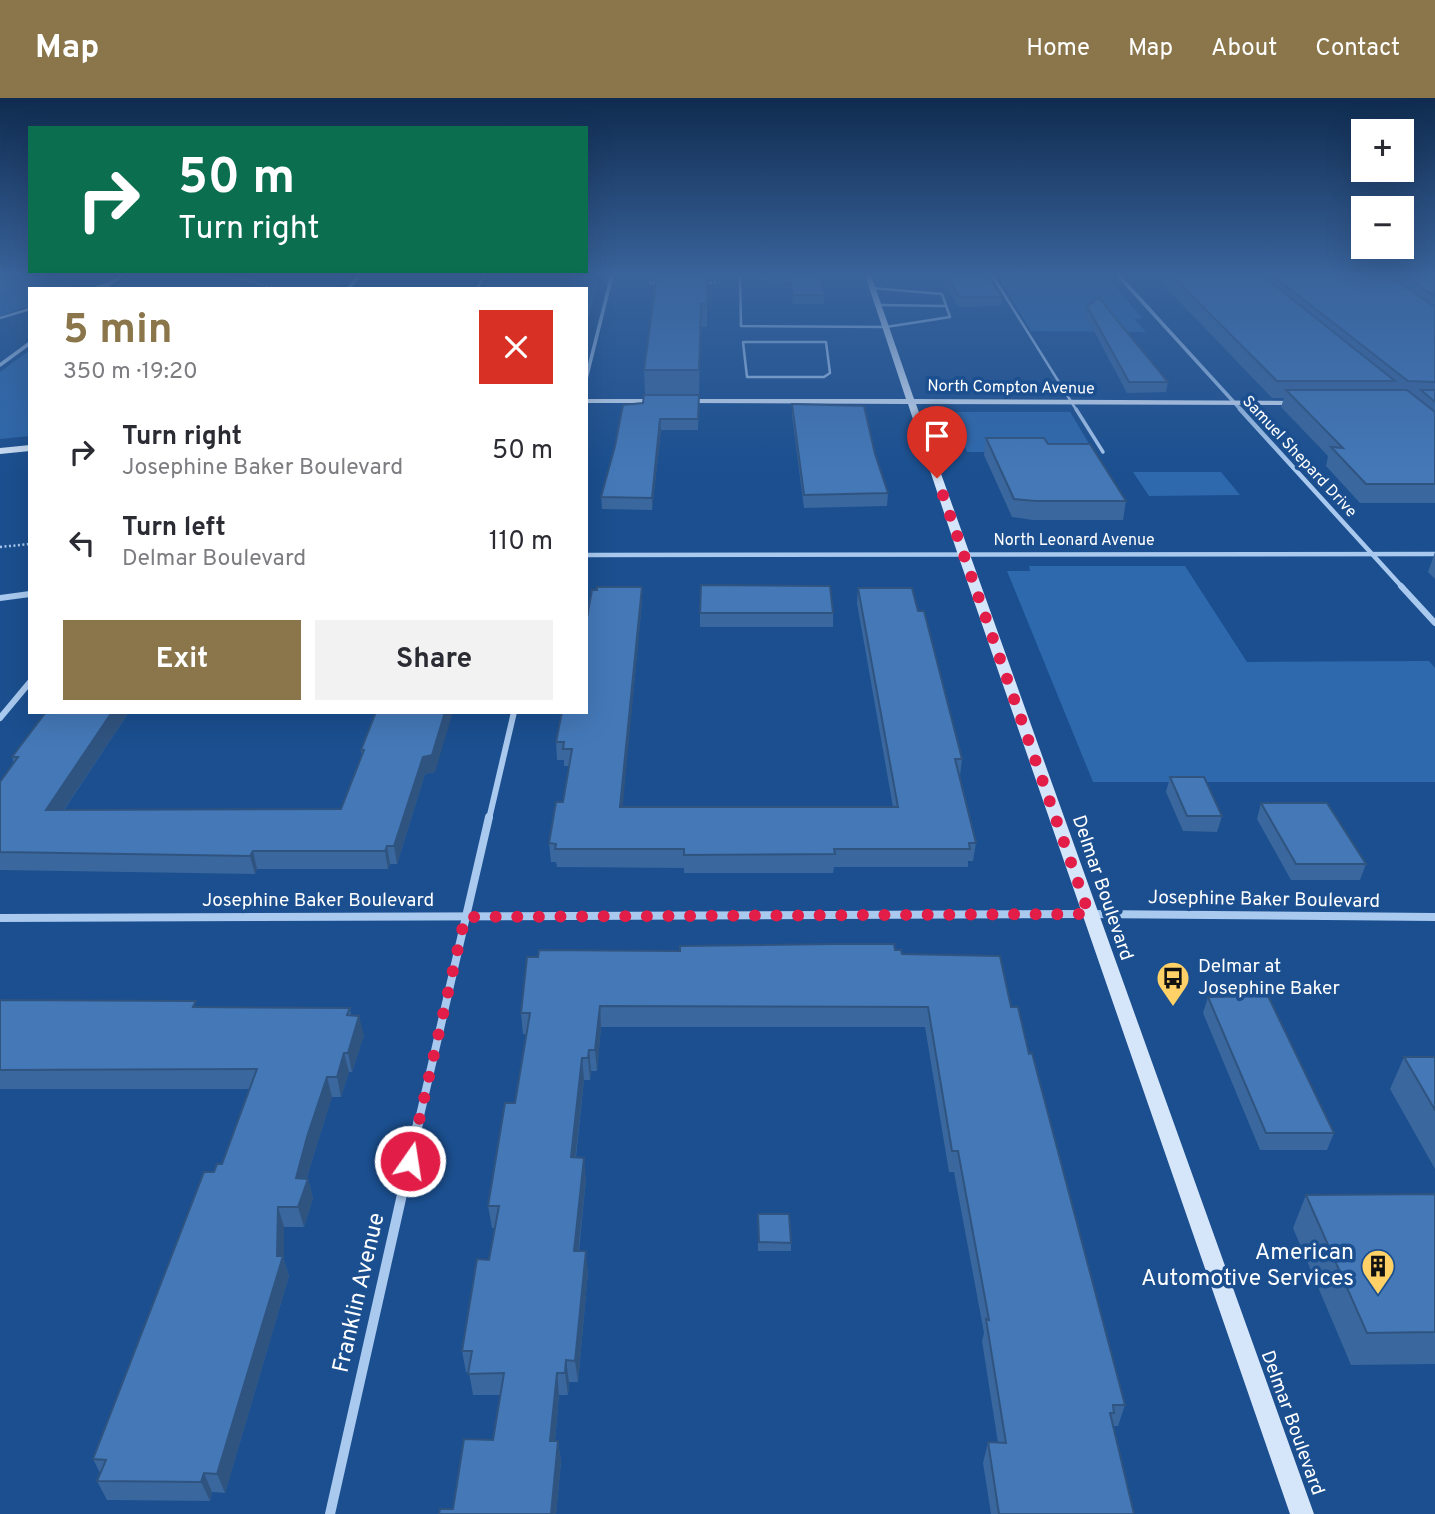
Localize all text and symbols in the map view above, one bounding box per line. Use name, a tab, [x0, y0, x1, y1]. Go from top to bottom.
text: Map	[35, 28, 99, 70]
text: Home	[1026, 34, 1090, 64]
text: Map	[1128, 34, 1173, 64]
text: About	[1211, 34, 1277, 64]
text: Contact	[1315, 34, 1400, 64]
map controls	[1351, 119, 1414, 259]
button: +	[1351, 119, 1414, 182]
text: 50 m	[178, 149, 295, 211]
icon: right	[63, 154, 154, 245]
button: −	[1351, 196, 1414, 259]
text: Turn right	[178, 210, 320, 250]
text: 5 min	[63, 305, 173, 358]
button: close	[479, 310, 553, 384]
text: 350 m · 19:20	[63, 358, 198, 387]
street label: North Compton Avenue	[927, 377, 1095, 399]
street label: Samuel Shepard Drive	[1237, 392, 1361, 522]
pin	[907, 406, 967, 478]
icon: arrive	[918, 417, 956, 455]
text: Turn right	[122, 421, 242, 454]
icon: right	[63, 433, 101, 471]
text: 50 m	[492, 435, 553, 468]
text: Josephine Baker Boulevard	[122, 454, 403, 483]
text: Turn left	[122, 512, 226, 545]
icon: left	[63, 524, 101, 562]
text: 110 m	[489, 526, 553, 559]
street label: North Leonard Avenue	[994, 531, 1155, 551]
text: Delmar Boulevard	[122, 545, 306, 574]
button: Exit	[63, 620, 301, 700]
button: Share	[315, 620, 553, 700]
street label: Delmar Boulevard	[1066, 812, 1138, 964]
street label: Josephine Baker Boulevard	[1148, 886, 1380, 914]
street label: Josephine Baker Boulevard	[202, 889, 434, 913]
place label: Delmar at Josephine Baker	[1198, 955, 1340, 1001]
bus stop icon: Delmar at Josephine Baker	[1154, 959, 1192, 1008]
position arrow	[373, 1124, 447, 1198]
street label: Franklin Avenue	[327, 1210, 393, 1376]
place label: American Automotive Services	[1141, 1239, 1354, 1294]
building icon: American Automotive Services	[1359, 1247, 1397, 1296]
street label: Delmar Boulevard	[1255, 1347, 1329, 1499]

